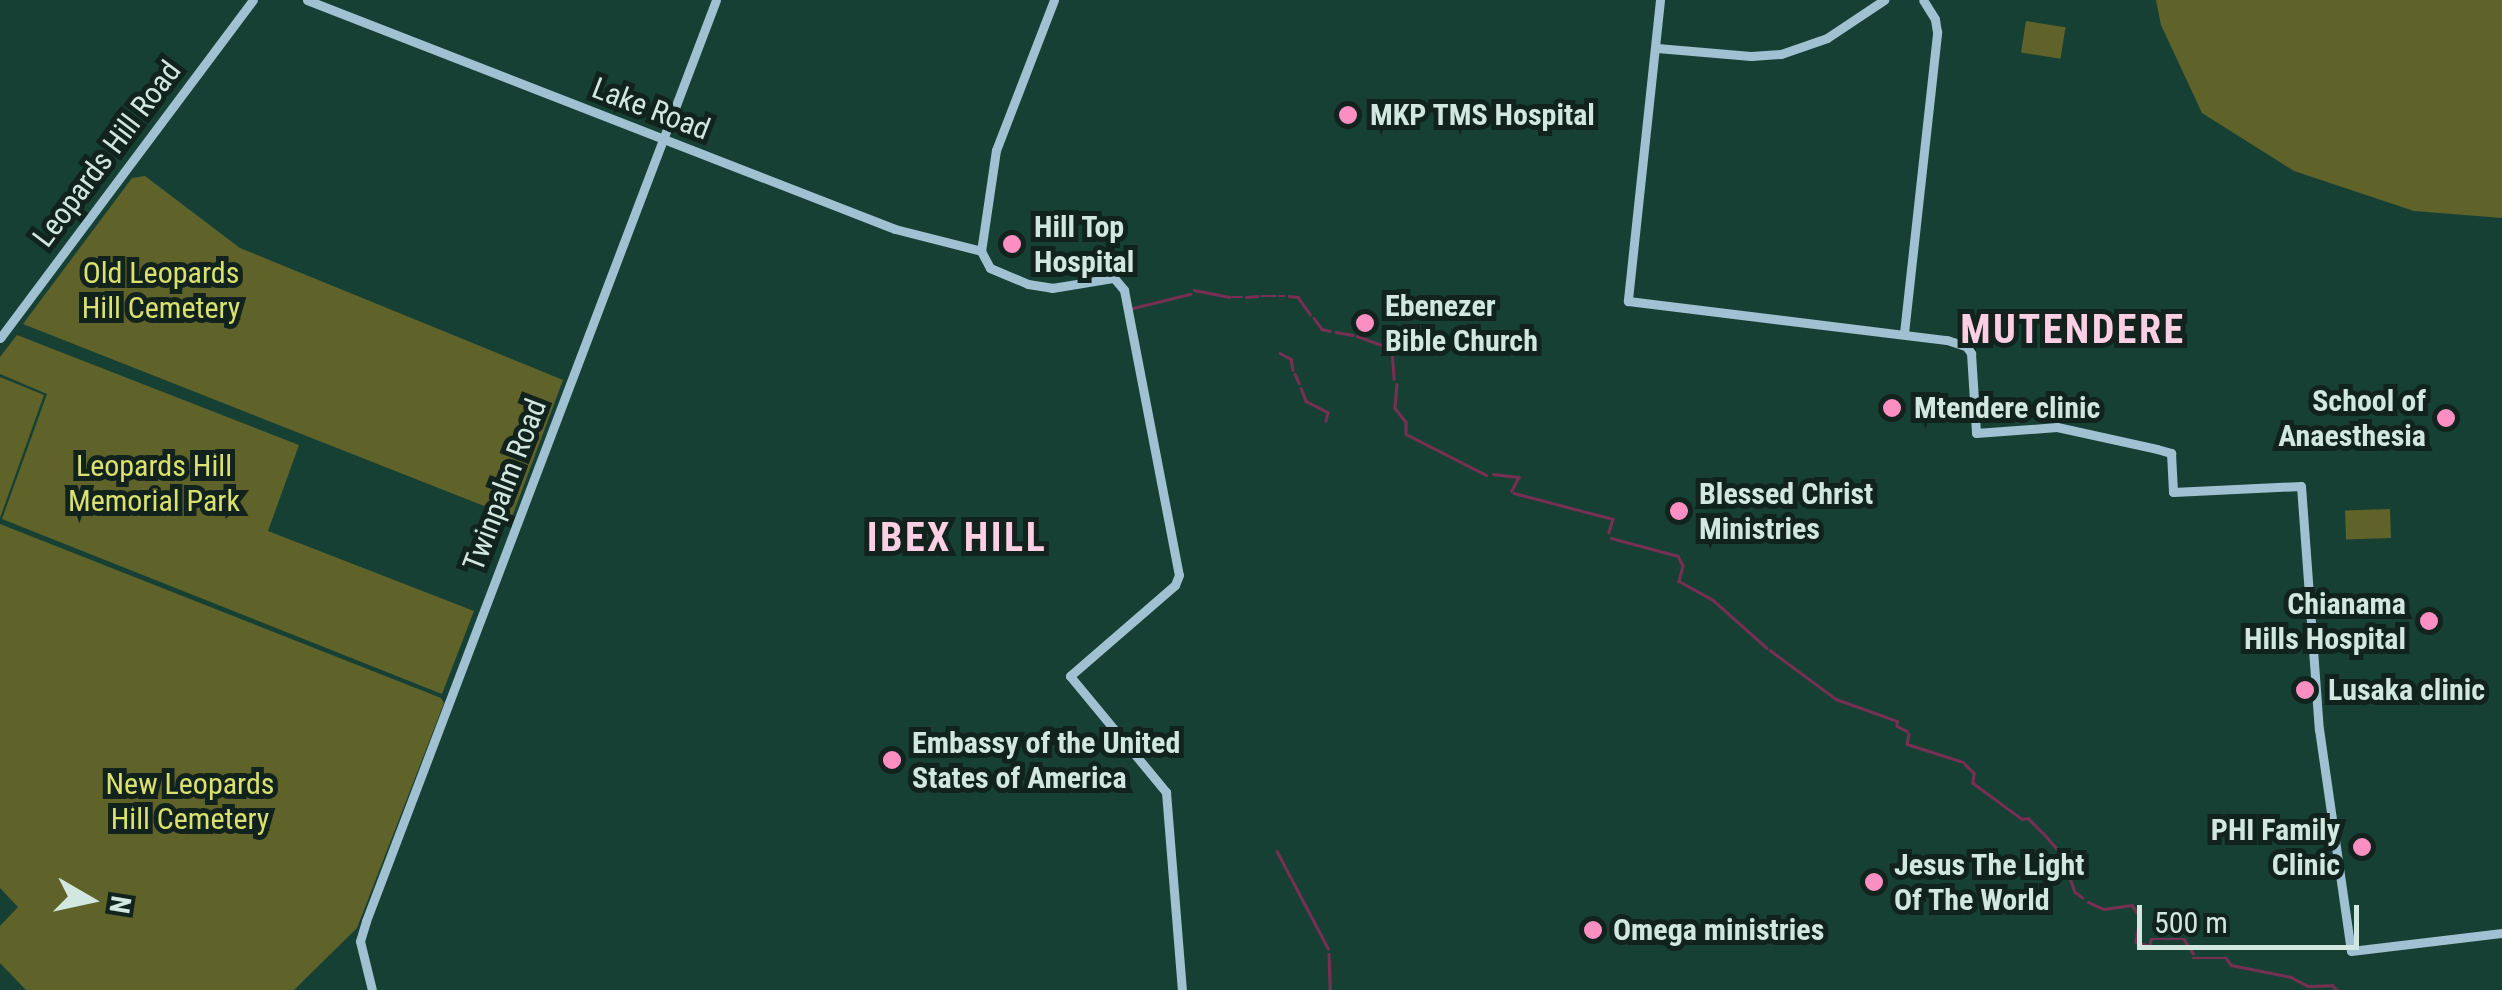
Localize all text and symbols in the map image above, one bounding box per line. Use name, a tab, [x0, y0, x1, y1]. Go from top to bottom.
street label: Leopards Hill Road	[25, 54, 189, 254]
street label: Lake Road	[587, 70, 715, 148]
place label: MKP TMS Hospital	[1370, 97, 1596, 133]
marker: MKP TMS Hospital	[1335, 102, 1361, 128]
place label: Hill Top Hospital	[1034, 209, 1134, 280]
marker: Hill Top Hospital	[999, 231, 1025, 257]
park label: Old Leopards Hill Cemetery	[82, 255, 240, 326]
place label: Ebenezer Bible Church	[1385, 288, 1538, 358]
district label: MUTENDERE	[1960, 306, 2186, 354]
marker: Ebenezer Bible Church	[1354, 312, 1376, 334]
place label: School of Anaesthesia	[2278, 383, 2426, 454]
place label: Mtendere clinic	[1914, 390, 2100, 426]
street label: Twinpalm Road	[456, 394, 554, 576]
marker: Mtendere clinic	[1879, 395, 1905, 421]
marker: School of Anaesthesia	[2435, 407, 2457, 429]
park label: Leopards Hill Memorial Park	[68, 448, 240, 518]
place label: Blessed Christ Ministries	[1699, 476, 1873, 546]
marker: Blessed Christ Ministries	[1668, 500, 1690, 522]
district label: IBEX HILL	[867, 514, 1047, 562]
place label: Chianama Hills Hospital	[2244, 586, 2406, 656]
marker: Chianama Hills Hospital	[2416, 608, 2442, 634]
place label: Lusaka clinic	[2328, 672, 2485, 708]
marker: Lusaka clinic	[2292, 677, 2318, 703]
place label: Embassy of the United States of America	[912, 725, 1180, 796]
marker: Embassy of the United States of America	[881, 749, 903, 771]
park label: New Leopards Hill Cemetery	[105, 766, 275, 836]
place label: PHI Family Clinic	[2211, 812, 2340, 882]
marker: PHI Family Clinic	[2349, 834, 2375, 860]
place label: Jesus The Light Of The World	[1894, 847, 2085, 918]
north arrow	[40, 850, 140, 950]
marker: Jesus The Light Of The World	[1863, 871, 1885, 893]
scale bar	[2142, 885, 2364, 947]
text: N	[102, 894, 138, 916]
text: 500 m	[2154, 905, 2228, 940]
place label: Omega ministries	[1613, 912, 1824, 948]
marker: Omega ministries	[1582, 919, 1604, 941]

